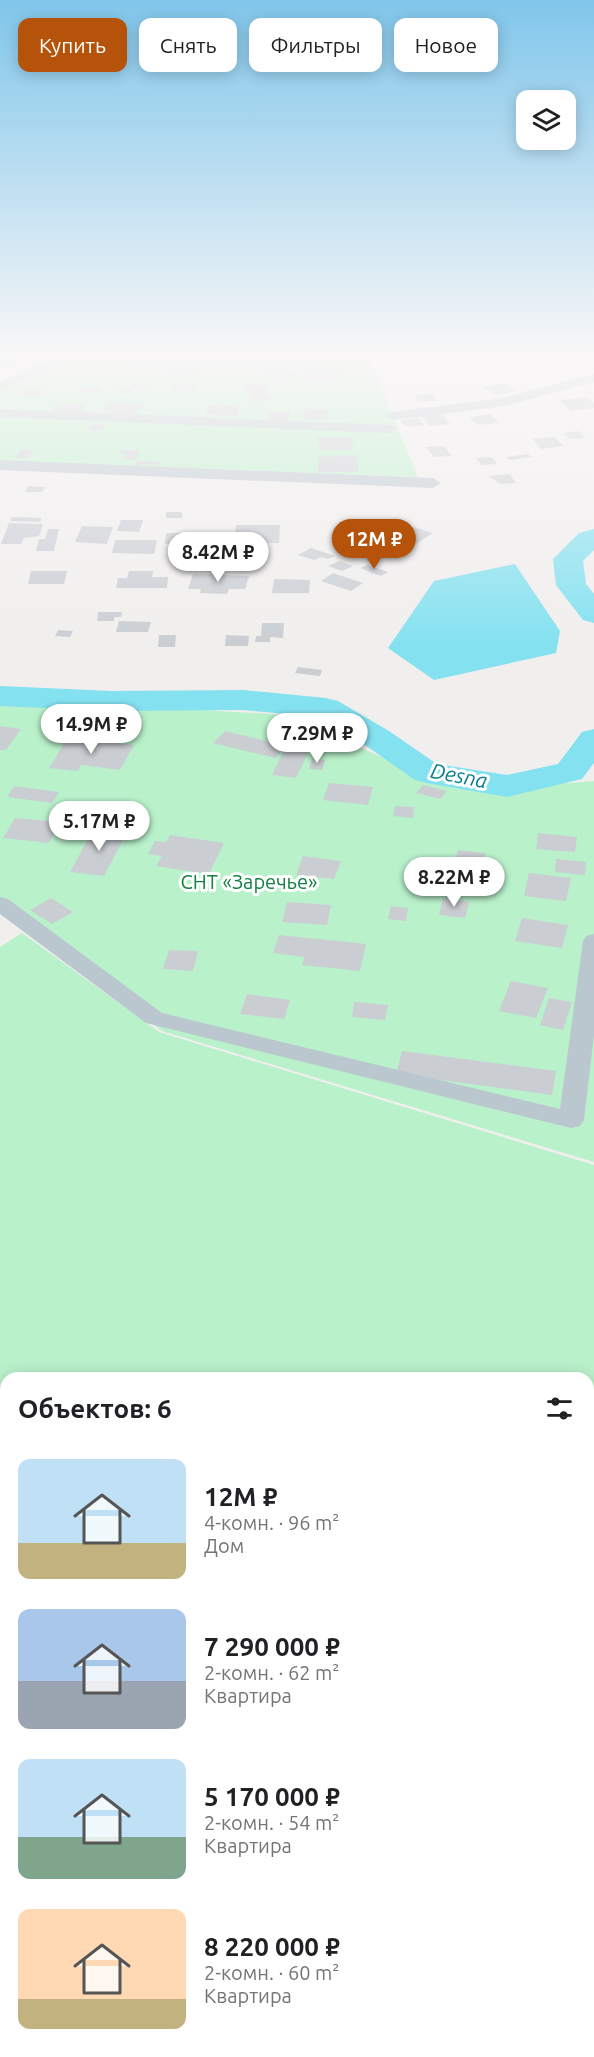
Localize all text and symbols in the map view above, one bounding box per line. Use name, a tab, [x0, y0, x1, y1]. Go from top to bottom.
chip: Купить	[18, 18, 127, 72]
chip: Снять	[139, 18, 237, 72]
chip: Фильтры	[249, 18, 382, 72]
chip: Новое	[394, 18, 498, 72]
map controls	[516, 90, 576, 150]
button: layers	[516, 90, 576, 150]
pin: 12M ₽	[332, 519, 416, 570]
text: 12M ₽	[346, 527, 402, 550]
pin: 8.42M ₽	[163, 532, 273, 583]
text: 8.42M ₽	[182, 540, 254, 563]
pin: 14.9M ₽	[36, 704, 146, 755]
text: 14.9M ₽	[55, 712, 127, 735]
pin: 7.29M ₽	[262, 713, 372, 764]
text: 7.29M ₽	[281, 721, 353, 744]
water label: Desna	[429, 758, 490, 792]
pin: 5.17M ₽	[44, 801, 154, 852]
text: 5.17M ₽	[63, 809, 135, 832]
pin: 8.22M ₽	[399, 857, 509, 908]
text: 8.22M ₽	[418, 865, 490, 888]
park label: СНТ «Заречье»	[181, 870, 317, 893]
icon: filters	[543, 1392, 576, 1425]
text: Объектов: 6	[18, 1394, 172, 1423]
text: 12M ₽	[204, 1482, 277, 1511]
icon: home	[66, 1483, 138, 1555]
text: 4-комн. · 96 m²	[204, 1511, 339, 1534]
text: Дом	[204, 1534, 244, 1557]
text: 7 290 000 ₽	[204, 1632, 340, 1661]
icon: home	[66, 1633, 138, 1705]
text: 2-комн. · 62 m²	[204, 1661, 339, 1684]
text: Квартира	[204, 1684, 292, 1707]
text: 5 170 000 ₽	[204, 1782, 340, 1811]
icon: home	[66, 1783, 138, 1855]
text: 2-комн. · 54 m²	[204, 1811, 339, 1834]
text: Квартира	[204, 1834, 292, 1857]
text: 8 220 000 ₽	[204, 1932, 340, 1961]
icon: home	[66, 1933, 138, 2005]
text: 2-комн. · 60 m²	[204, 1961, 339, 1984]
text: Квартира	[204, 1984, 292, 2007]

